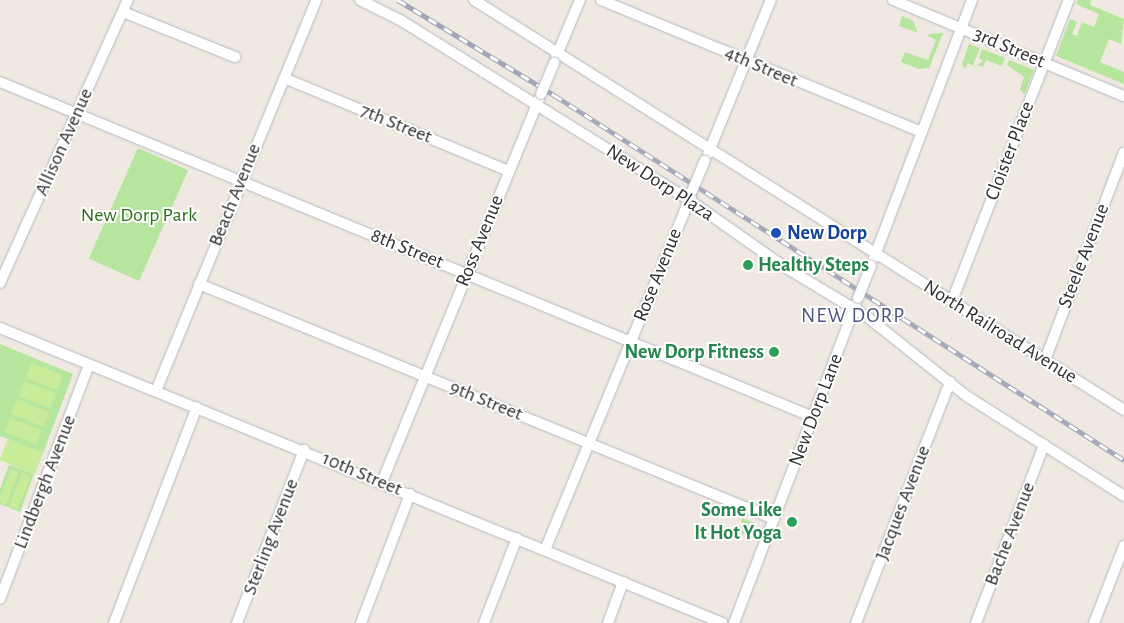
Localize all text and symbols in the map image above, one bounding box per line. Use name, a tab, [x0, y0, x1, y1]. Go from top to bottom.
street label: 3rd Street	[970, 22, 1048, 74]
street label: 4th Street	[721, 41, 801, 93]
street label: Allison Avenue	[30, 84, 98, 200]
street label: Cloister Place	[980, 98, 1040, 204]
street label: 7th Street	[357, 99, 435, 149]
street label: New Dorp Plaza	[602, 139, 718, 227]
street label: Beach Avenue	[204, 140, 266, 250]
street label: Ross Avenue	[451, 192, 509, 290]
street label: Steele Avenue	[1053, 200, 1115, 312]
park label: New Dorp Park	[81, 203, 197, 227]
place label: New Dorp	[787, 221, 867, 245]
street label: 8th Street	[367, 224, 447, 274]
street label: Rose Avenue	[628, 225, 688, 325]
marker: New Dorp	[769, 226, 783, 240]
place label: Healthy Steps	[758, 253, 869, 277]
marker: Healthy Steps	[742, 259, 754, 271]
street label: North Railroad Avenue	[919, 275, 1081, 389]
district label: NEW DORP	[800, 303, 906, 329]
place label: New Dorp Fitness	[624, 340, 764, 364]
marker: New Dorp Fitness	[768, 346, 780, 358]
street label: New Dorp Lane	[784, 350, 848, 470]
street label: 9th Street	[446, 376, 526, 426]
street label: Lindbergh Avenue	[8, 412, 82, 552]
street label: Jacques Avenue	[870, 442, 936, 564]
street label: 10th Street	[318, 446, 406, 502]
street label: Sterling Avenue	[238, 475, 304, 599]
street label: Bache Avenue	[979, 479, 1041, 589]
place label: Some Like It Hot Yoga	[694, 499, 782, 546]
marker: Some Like It Hot Yoga	[786, 516, 798, 528]

